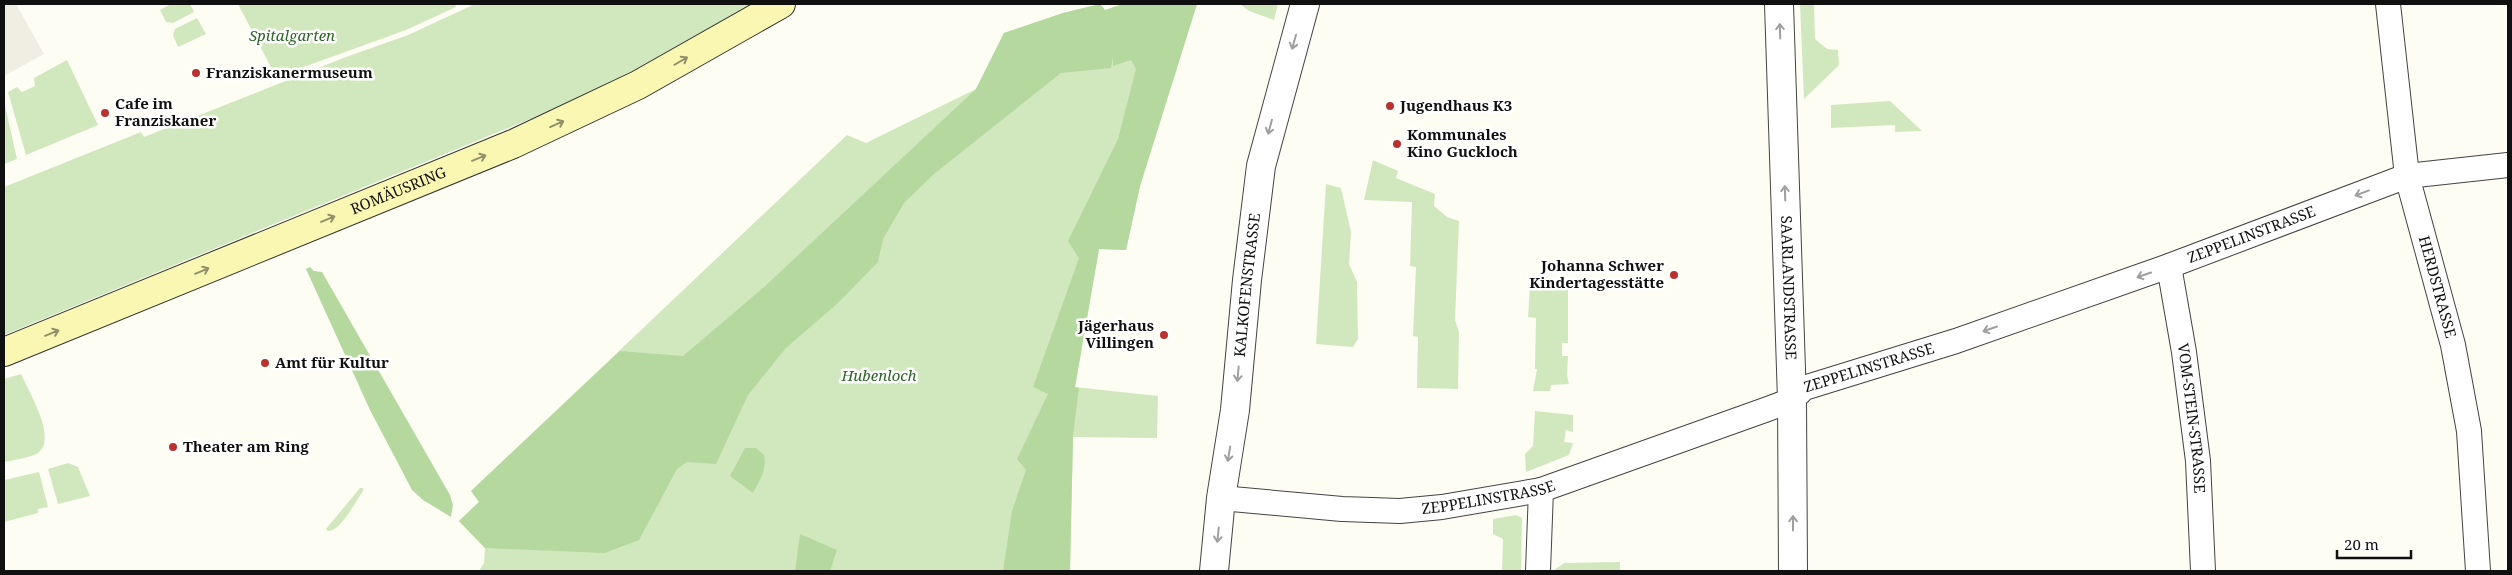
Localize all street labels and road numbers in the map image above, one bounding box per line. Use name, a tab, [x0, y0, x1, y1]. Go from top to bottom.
street label: ROMÄUSRING	[347, 161, 449, 218]
street label: ZEPPELINSTRASSE	[2184, 201, 2318, 267]
street label: KALKOFENSTRASSE	[1229, 212, 1264, 358]
street label: SAARLANDSTRASSE	[1777, 215, 1802, 360]
street label: HERDSTRASSE	[2415, 233, 2462, 340]
street label: ZEPPELINSTRASSE	[1801, 337, 1936, 396]
street label: VOM-STEIN-STRASSE	[2174, 341, 2210, 494]
street label: ZEPPELINSTRASSE	[1421, 475, 1558, 518]

